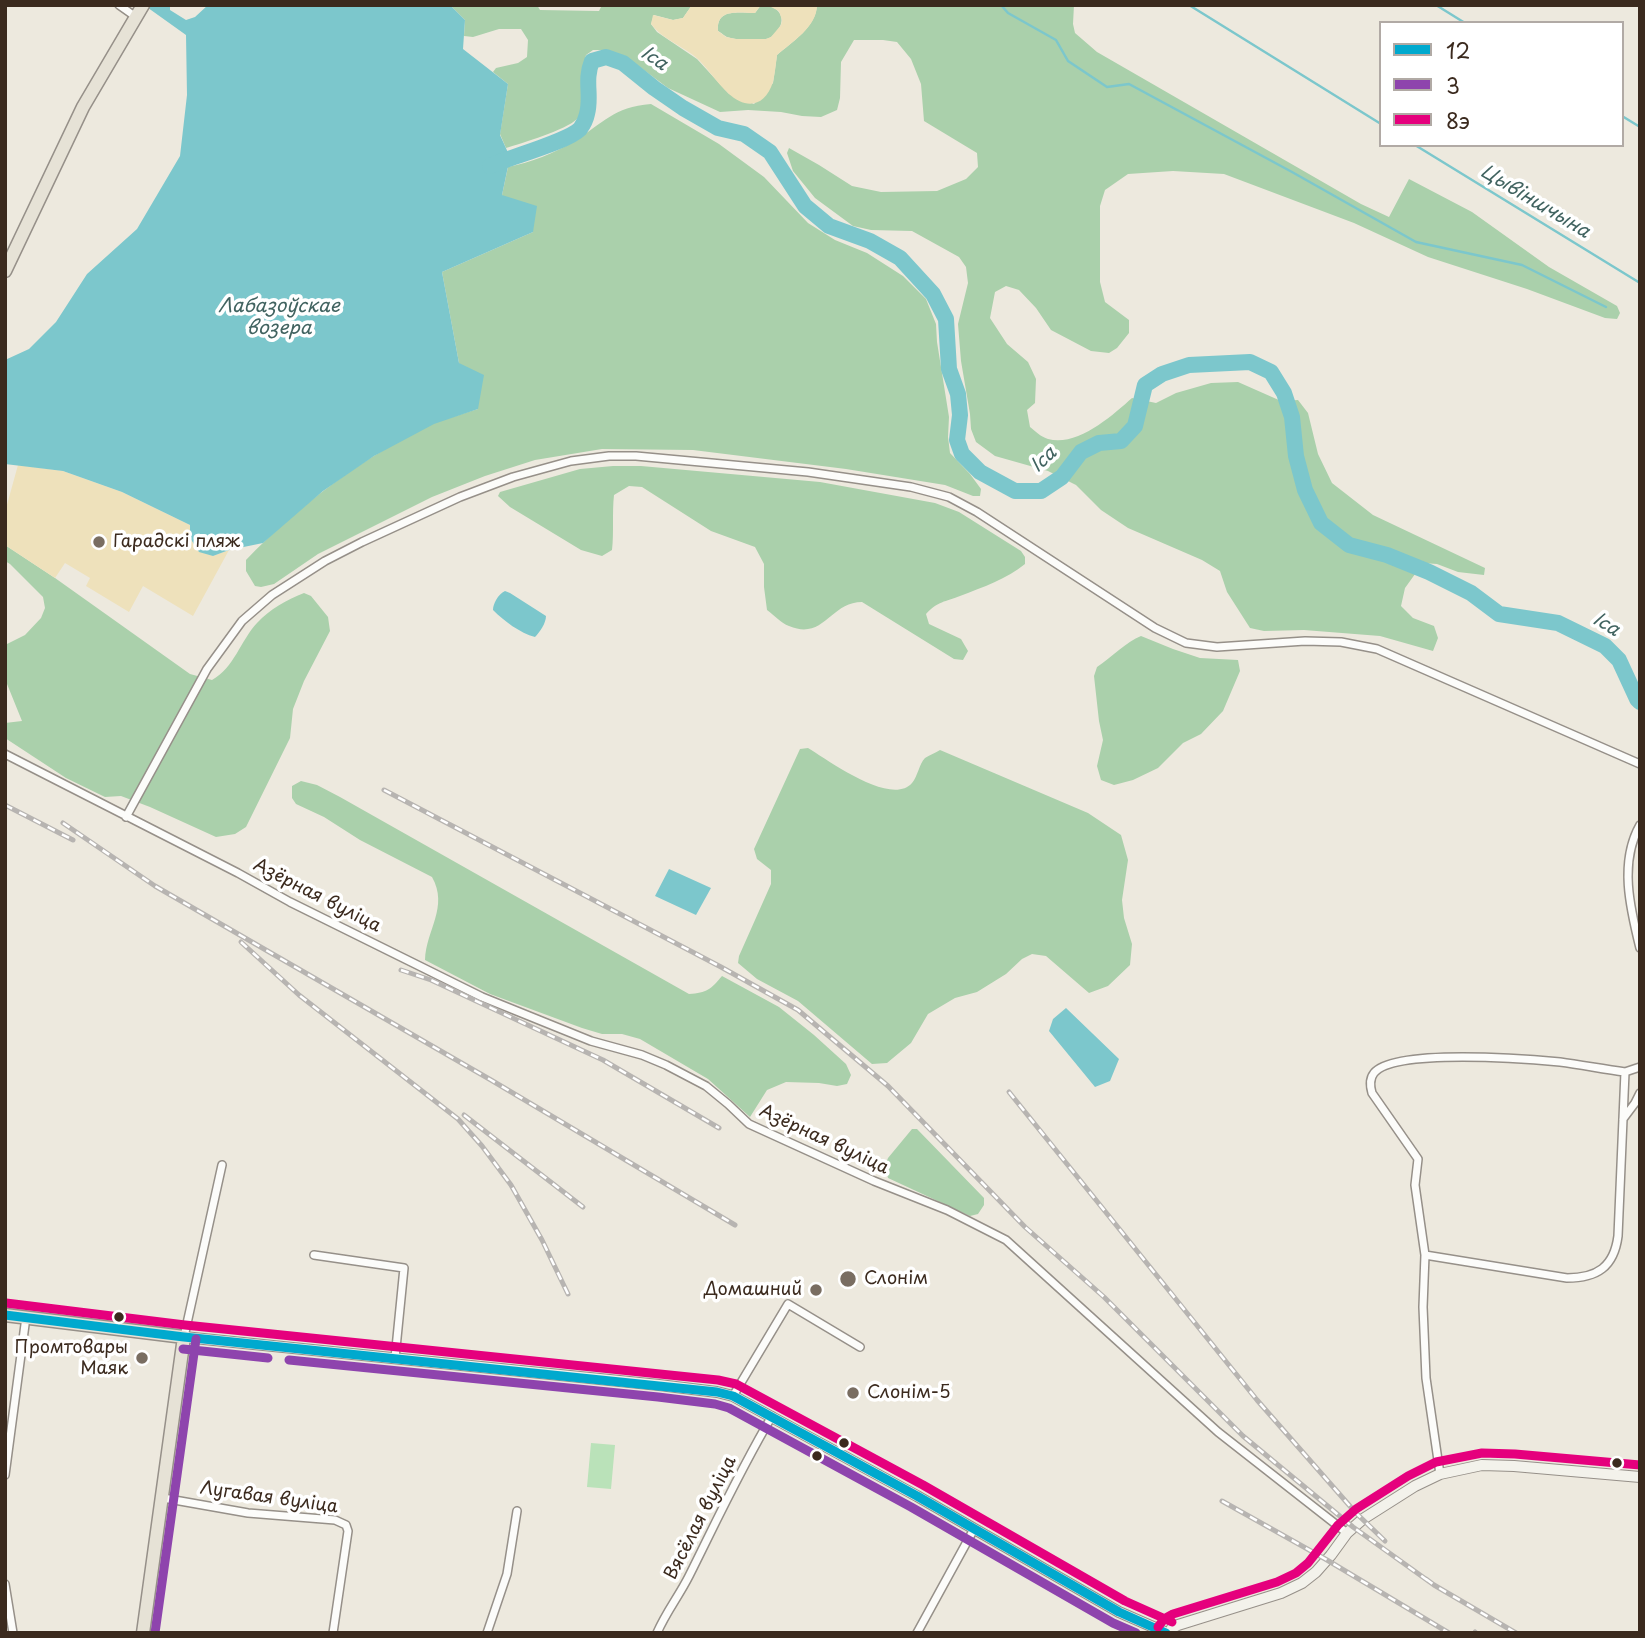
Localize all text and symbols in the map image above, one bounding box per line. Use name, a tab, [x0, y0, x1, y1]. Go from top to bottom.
legend	[1379, 21, 1624, 147]
text: 12	[1446, 34, 1470, 66]
water label: Іса	[636, 42, 672, 76]
text: 3	[1446, 69, 1460, 101]
text: 8э	[1446, 104, 1470, 136]
water label: Цывіншчына	[1476, 160, 1594, 244]
water label: Лабазоўскае возера	[218, 296, 340, 340]
water label: Іса	[1026, 442, 1062, 478]
place label: Гарадскі пляж	[113, 531, 240, 553]
marker: Гарадскі пляж	[91, 534, 107, 550]
water label: Іса	[1588, 608, 1624, 642]
street label: Азёрная вуліца	[250, 855, 384, 937]
street label: Азёрная вуліца	[756, 1101, 892, 1179]
place label: Слонім	[864, 1268, 928, 1290]
marker: Слонім	[838, 1269, 858, 1289]
place label: Домашний	[704, 1279, 802, 1301]
marker: Домашний	[808, 1282, 824, 1298]
unlabelled marker	[112, 1310, 126, 1324]
place label: Промтовары Маяк	[14, 1337, 128, 1380]
marker: Промтовары Маяк	[134, 1350, 150, 1366]
place label: Слонім-5	[867, 1382, 951, 1404]
marker: Слонім-5	[845, 1385, 861, 1401]
unlabelled marker	[837, 1436, 851, 1450]
unlabelled marker	[810, 1449, 824, 1463]
street label: Вясёлая вуліца	[661, 1453, 741, 1583]
unlabelled marker	[1610, 1456, 1624, 1470]
street label: Лугавая вуліца	[199, 1478, 339, 1518]

